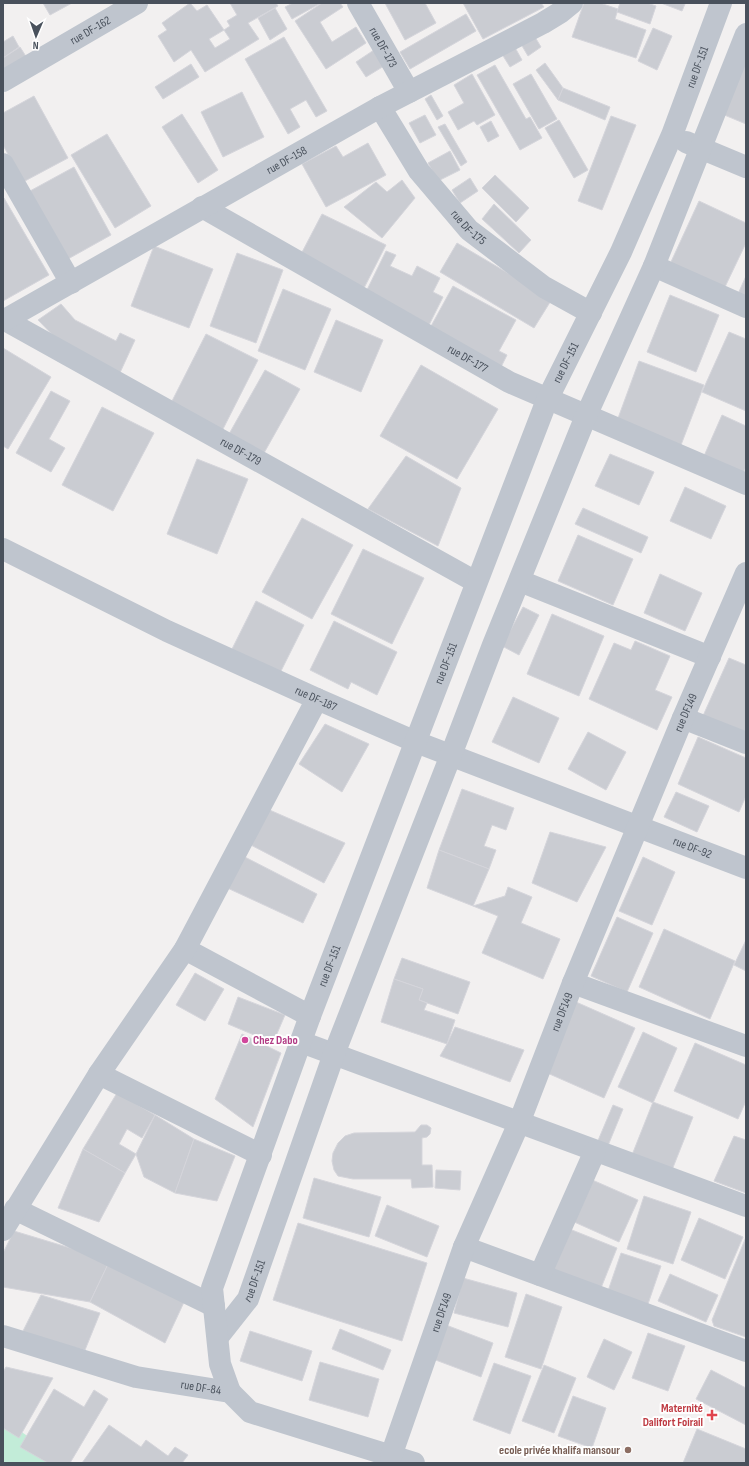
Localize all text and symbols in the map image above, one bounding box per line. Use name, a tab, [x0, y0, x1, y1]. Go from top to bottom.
street label: rue DF-162	[67, 12, 113, 48]
north arrow	[16, 16, 56, 56]
street label: rue DF-173	[366, 24, 401, 70]
text: N	[32, 39, 39, 52]
street label: rue DF-151	[683, 43, 712, 90]
street label: rue DF-158	[264, 143, 310, 178]
street label: rue DF-175	[448, 207, 489, 248]
street label: rue DF-151	[549, 339, 582, 385]
street label: rue DF-177	[445, 341, 491, 376]
street label: rue DF-179	[218, 434, 264, 469]
street label: rue DF-151	[431, 640, 461, 686]
street label: rue DF-187	[293, 683, 340, 714]
street label: rue DF149	[671, 691, 700, 734]
street label: rue DF-92	[671, 833, 714, 862]
street label: rue DF-151	[315, 942, 344, 989]
street label: rue DF149	[548, 990, 576, 1034]
place label: Chez Dabo	[253, 1033, 298, 1048]
marker: Chez Dabo	[240, 1035, 250, 1045]
street label: rue DF-151	[241, 1257, 269, 1305]
street label: rue DF149	[427, 1291, 455, 1334]
street label: rue DF-84	[180, 1377, 222, 1398]
place label: Maternité Dalifort Foirail	[643, 1401, 703, 1430]
marker: Maternité Dalifort Foirail	[706, 1409, 718, 1421]
place label: ecole privée khalifa mansour	[499, 1443, 620, 1458]
marker: ecole privée khalifa mansour	[623, 1445, 633, 1455]

